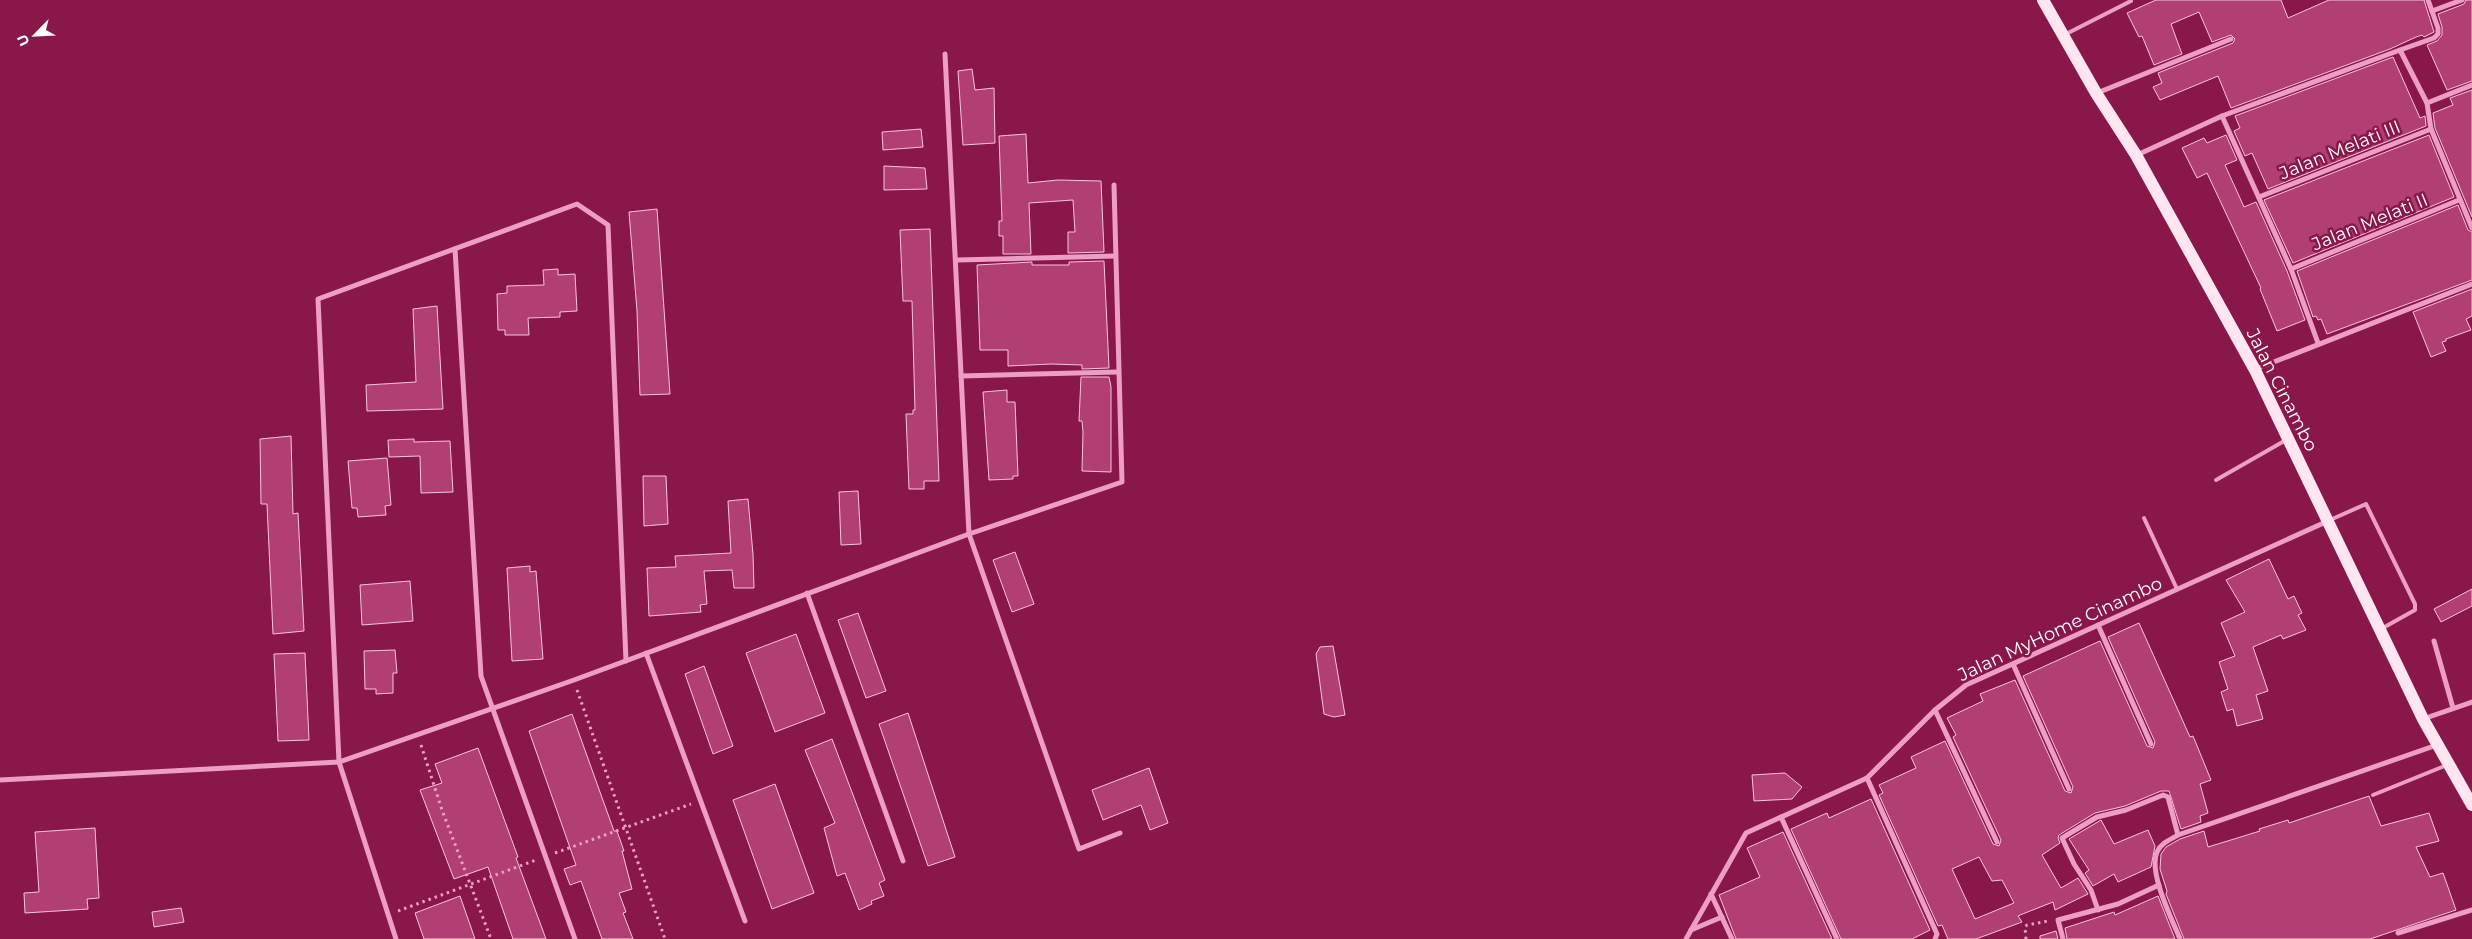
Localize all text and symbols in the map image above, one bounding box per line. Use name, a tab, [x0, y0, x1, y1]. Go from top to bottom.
north arrow	[10, 10, 60, 60]
text: U	[13, 32, 34, 49]
street label: Jalan Melati III	[2275, 116, 2404, 185]
street label: Jalan Melati II	[2308, 189, 2431, 256]
street label: Jalan Cinambo	[2241, 324, 2322, 455]
street label: Jalan MyHome Cinambo	[1954, 572, 2165, 686]

